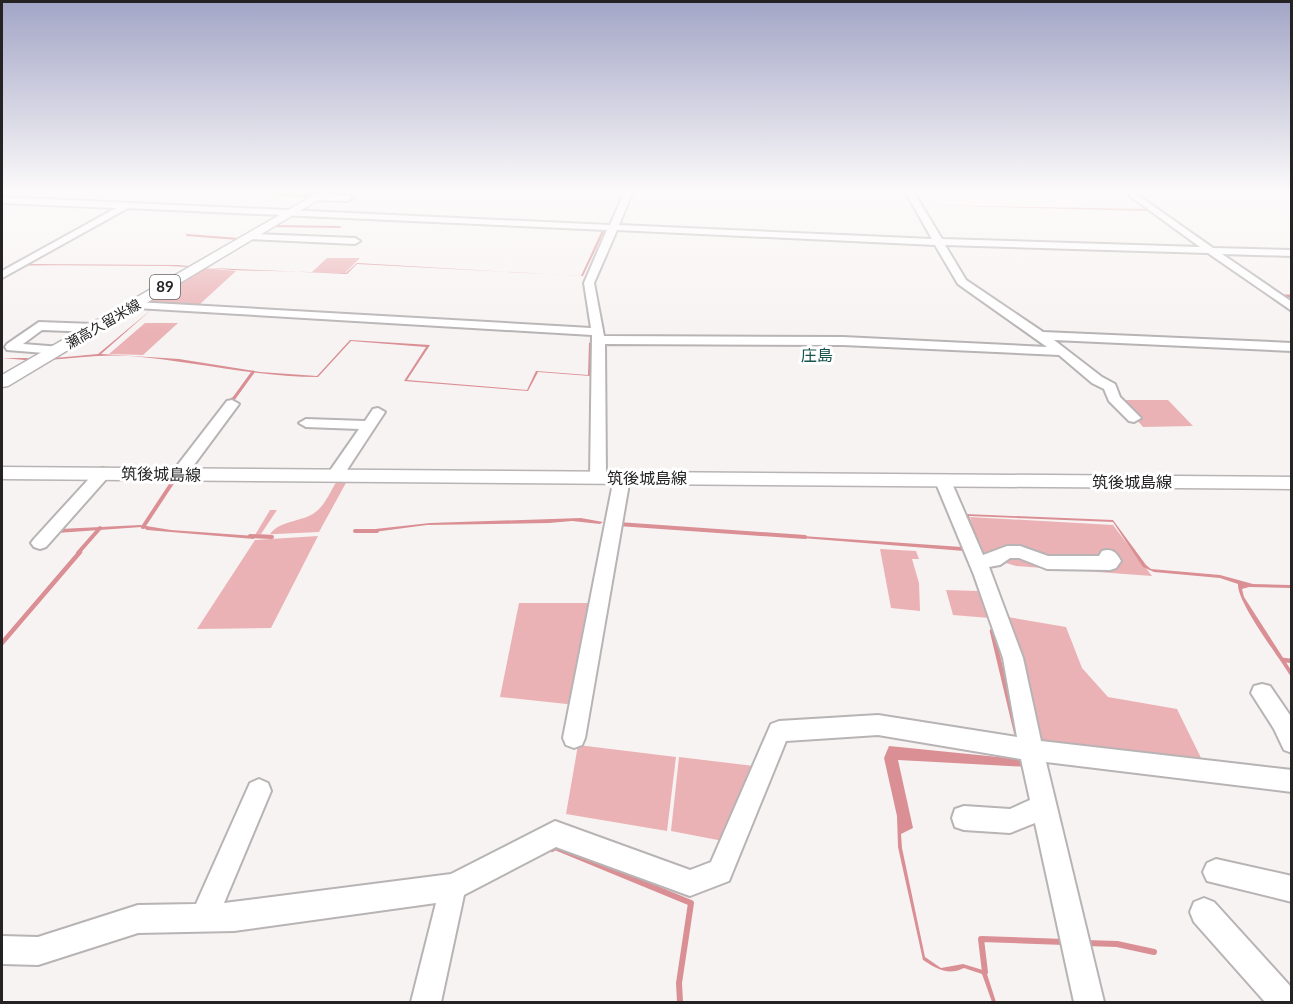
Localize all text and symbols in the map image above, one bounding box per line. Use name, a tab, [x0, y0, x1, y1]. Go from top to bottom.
road number: 89	[150, 275, 180, 299]
street label: 瀬高久留米線	[62, 295, 143, 352]
district label: 庄島	[801, 345, 833, 364]
street label: 筑後城島線	[121, 463, 201, 484]
street label: 筑後城島線	[607, 468, 687, 487]
street label: 筑後城島線	[1092, 472, 1172, 491]

